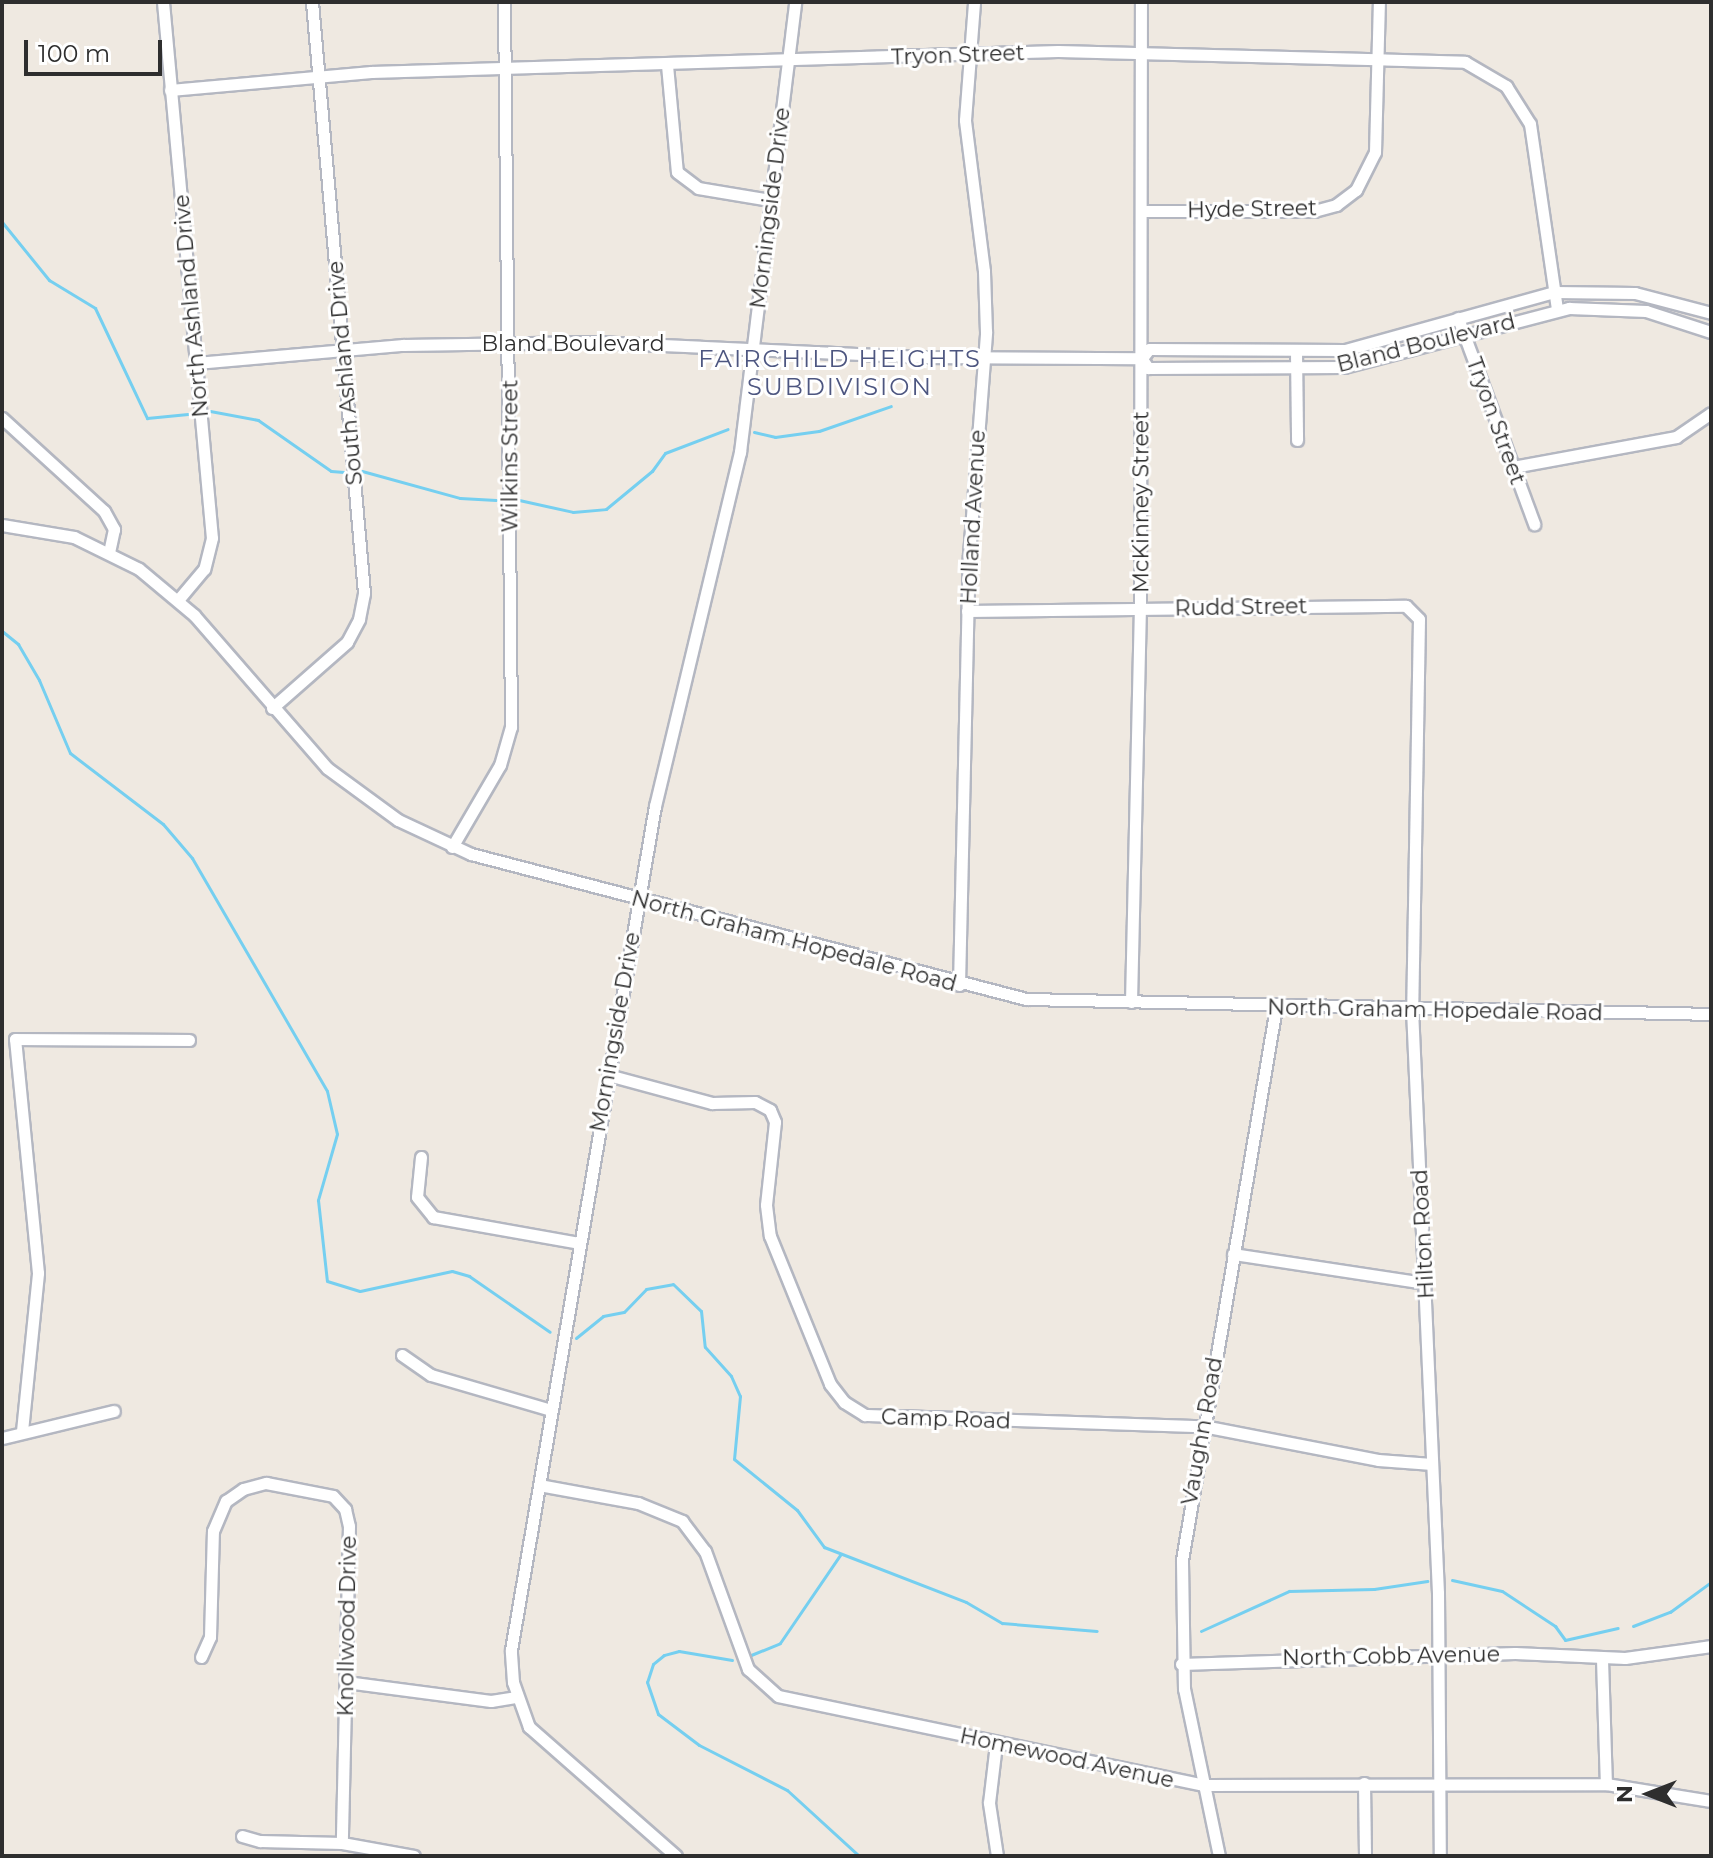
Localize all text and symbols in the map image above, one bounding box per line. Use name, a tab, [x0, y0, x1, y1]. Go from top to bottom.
scale bar	[28, 24, 166, 74]
text: 100 m	[38, 39, 110, 68]
street label: Tryon Street	[891, 39, 1025, 71]
street label: Morningside Drive	[745, 106, 795, 310]
street label: North Ashland Drive	[168, 193, 214, 419]
street label: Hyde Street	[1187, 195, 1317, 223]
street label: South Ashland Drive	[322, 260, 368, 486]
street label: Bland Boulevard	[1334, 308, 1518, 378]
street label: Bland Boulevard	[481, 331, 665, 357]
district label: FAIRCHILD HEIGHTS SUBDIVISION	[698, 345, 982, 401]
street label: Tryon Street	[1461, 354, 1531, 488]
street label: Wilkins Street	[497, 380, 523, 532]
street label: McKinney Street	[1128, 411, 1154, 593]
street label: Holland Avenue	[955, 429, 991, 605]
street label: Rudd Street	[1174, 593, 1308, 621]
street label: North Graham Hopedale Road	[629, 885, 959, 997]
street label: Morningside Drive	[584, 930, 646, 1134]
street label: North Graham Hopedale Road	[1267, 994, 1603, 1026]
street label: Hilton Road	[1406, 1168, 1440, 1300]
street label: Vaughn Road	[1176, 1355, 1228, 1507]
street label: Camp Road	[881, 1404, 1011, 1434]
street label: Knollwood Drive	[332, 1535, 362, 1717]
street label: North Cobb Avenue	[1282, 1641, 1500, 1671]
street label: Homewood Avenue	[957, 1722, 1177, 1794]
north arrow	[1609, 1754, 1689, 1834]
text: N	[1611, 1785, 1638, 1803]

